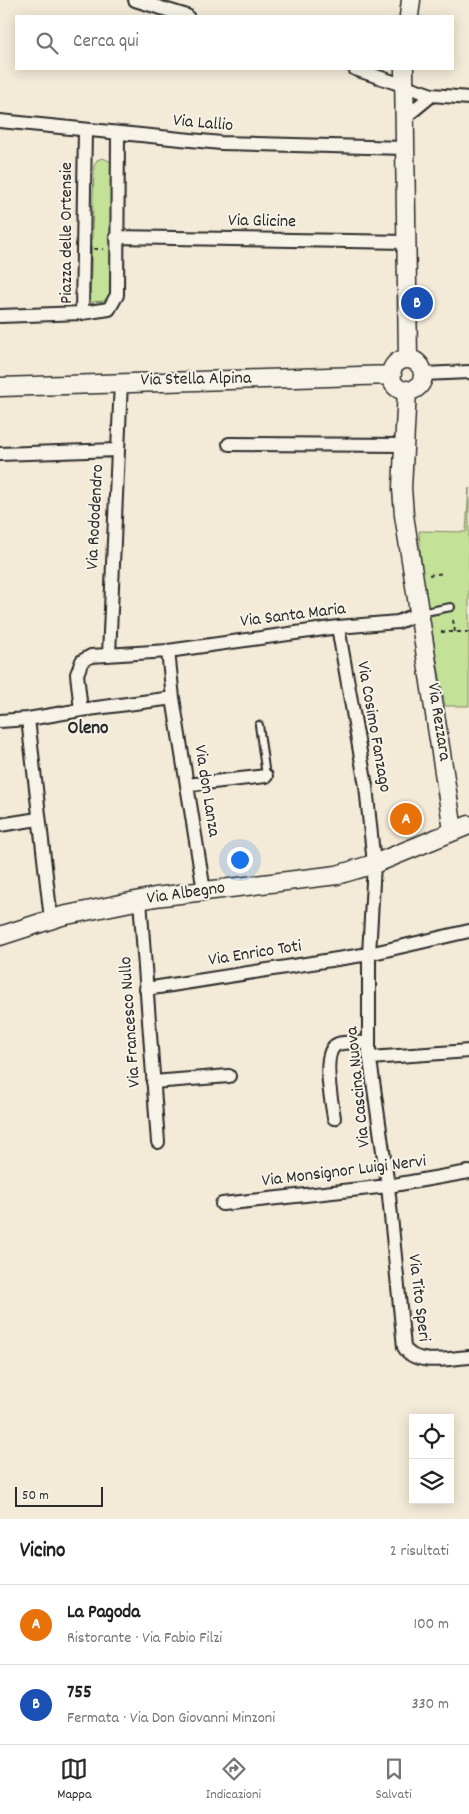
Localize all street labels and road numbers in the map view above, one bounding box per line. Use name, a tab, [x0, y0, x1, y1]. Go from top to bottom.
street label: Via Lallio	[172, 109, 234, 139]
street label: Piazza delle Ortensie	[55, 162, 80, 304]
street label: Via Glicine	[228, 209, 296, 235]
street label: Via Stella Alpina	[140, 367, 252, 393]
street label: Via Rododendro	[81, 464, 111, 570]
street label: Via Santa Maria	[239, 597, 348, 635]
street label: Via Cosimo Fanzago	[349, 659, 397, 795]
street label: Via Rezzara	[420, 681, 457, 763]
street label: Via don Lanza	[186, 743, 226, 839]
street label: Via Albegno	[145, 876, 227, 912]
street label: Via Enrico Toti	[207, 934, 303, 974]
street label: Via Francesco Nullo	[114, 956, 148, 1088]
street label: Via Cascina Nuova	[340, 1025, 378, 1149]
street label: Via Monsignor Luigi Nervi	[260, 1150, 428, 1194]
street label: Via Tito Speri	[400, 1253, 436, 1343]

